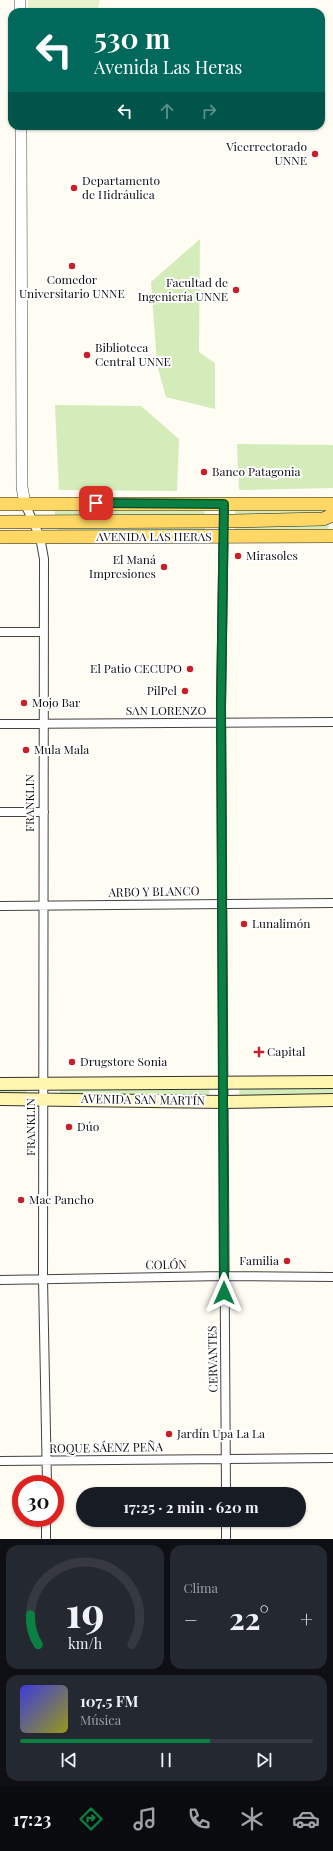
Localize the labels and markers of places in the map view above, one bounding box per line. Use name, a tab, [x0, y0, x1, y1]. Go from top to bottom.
place label: Vicerrectorado UNNE	[225, 138, 307, 168]
marker: Vicerrectorado UNNE	[310, 149, 320, 159]
place label: Departamento de Hidráulica	[82, 172, 160, 202]
marker: Departamento de Hidráulica	[69, 183, 79, 193]
marker: Comedor Universitario UNNE	[67, 261, 77, 271]
place label: Comedor Universitario UNNE	[19, 271, 125, 301]
place label: Facultad de Ingeniería UNNE	[138, 274, 228, 304]
marker: Facultad de Ingeniería UNNE	[231, 285, 241, 295]
place label: Biblioteca Central UNNE	[95, 339, 171, 369]
marker: Biblioteca Central UNNE	[82, 350, 92, 360]
place label: Banco Patagonia	[212, 463, 301, 479]
marker: Banco Patagonia	[199, 467, 209, 477]
pin	[79, 486, 113, 520]
place label: Mirasoles	[246, 547, 298, 563]
place label: El Maná Impresiones	[89, 551, 156, 581]
marker: Mirasoles	[233, 551, 243, 561]
marker: El Maná Impresiones	[159, 562, 169, 572]
place label: El Patio CECUPO	[90, 660, 182, 676]
marker: El Patio CECUPO	[185, 664, 195, 674]
place label: PilPel	[147, 682, 178, 698]
marker: PilPel	[180, 686, 190, 696]
place label: Mojo Bar	[32, 694, 81, 710]
marker: Mojo Bar	[19, 698, 29, 708]
place label: Mula Mala	[34, 741, 89, 757]
marker: Mula Mala	[21, 745, 31, 755]
place label: Lunalimón	[252, 915, 311, 931]
marker: Lunalimón	[239, 919, 249, 929]
place label: Capital	[267, 1043, 306, 1059]
marker: Capital	[254, 1047, 264, 1057]
place label: Drugstore Sonia	[80, 1053, 167, 1069]
marker: Drugstore Sonia	[67, 1057, 77, 1067]
place label: Dúo	[77, 1118, 100, 1134]
marker: Dúo	[64, 1122, 74, 1132]
place label: Mac Pancho	[29, 1191, 94, 1207]
marker: Mac Pancho	[16, 1195, 26, 1205]
place label: Familia	[239, 1252, 279, 1268]
marker: Familia	[282, 1256, 292, 1266]
place label: Jardín Upa La La	[176, 1425, 265, 1441]
marker: Jardín Upa La La	[164, 1429, 174, 1439]

